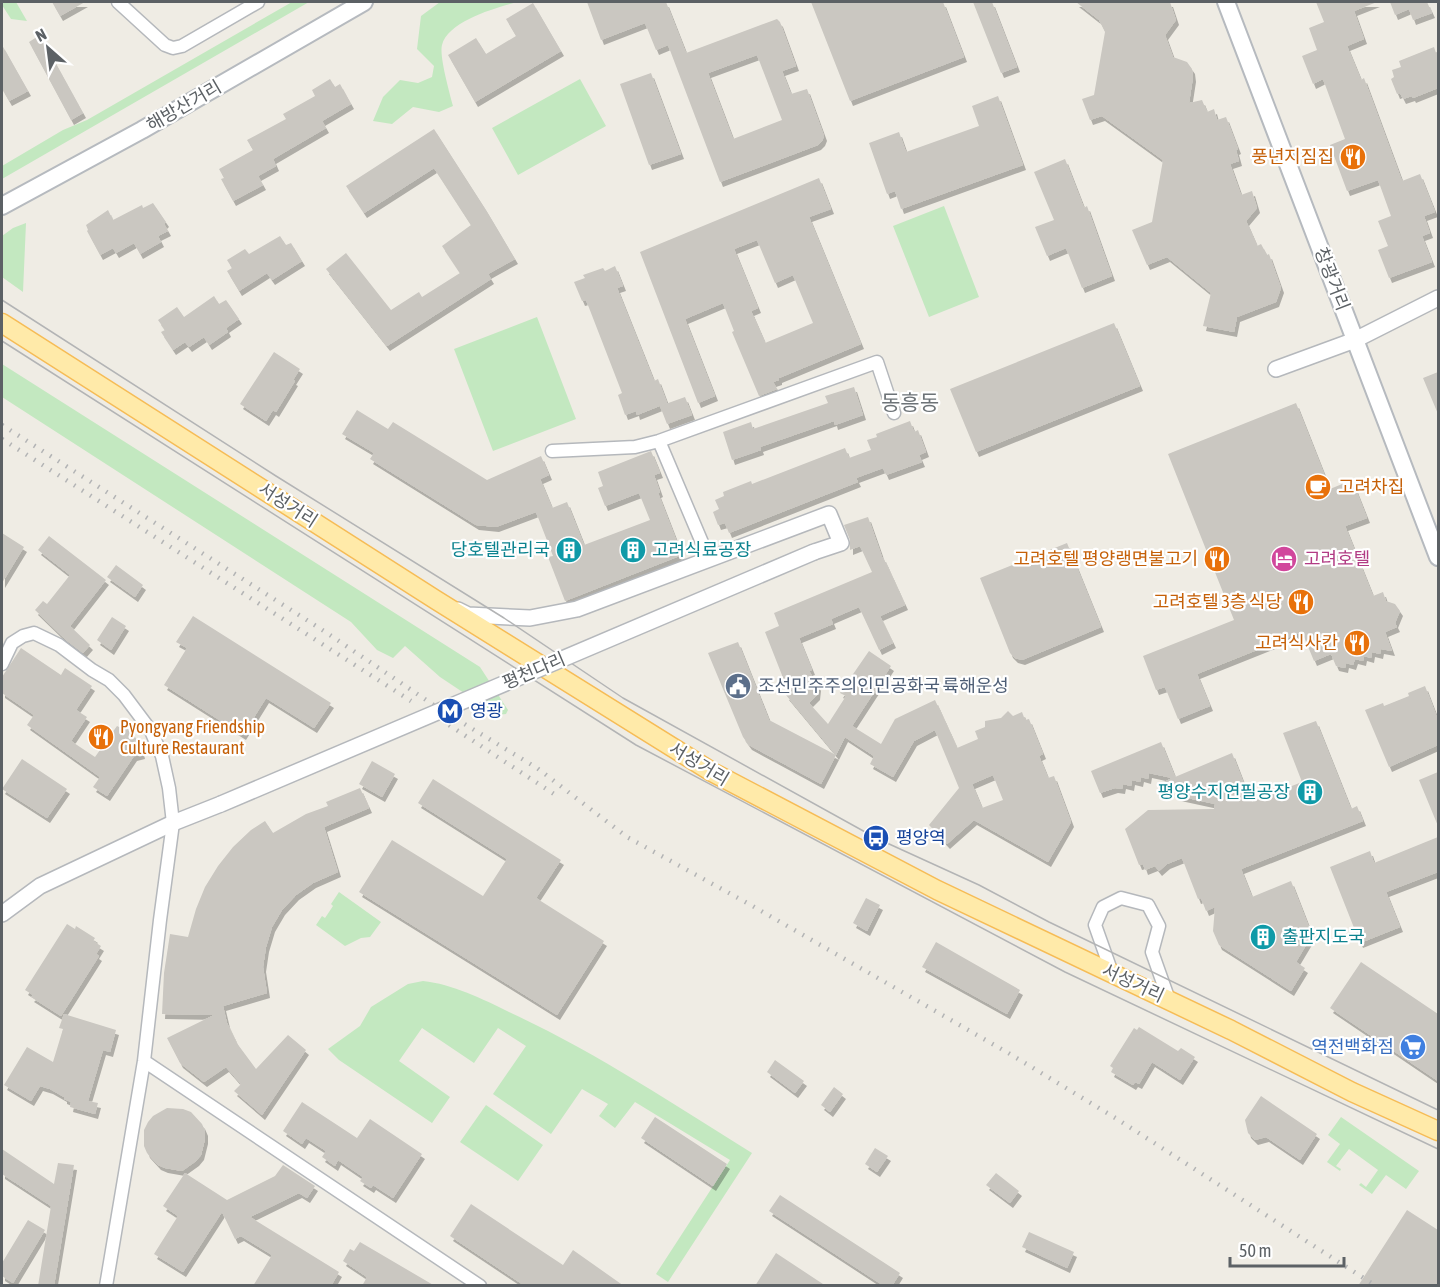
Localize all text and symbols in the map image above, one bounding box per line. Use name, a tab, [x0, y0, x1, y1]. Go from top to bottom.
north arrow	[18, 18, 78, 78]
text: N	[33, 25, 49, 45]
street label: 해방산거리	[143, 76, 225, 135]
restaurant icon: 풍년지짐집	[1338, 142, 1368, 172]
place label: 풍년지짐집	[1251, 146, 1334, 167]
street label: 창광거리	[1311, 244, 1354, 314]
district label: 동흥동	[881, 390, 939, 414]
cafe icon: 고려차집	[1303, 472, 1333, 502]
place label: 고려차집	[1338, 476, 1404, 497]
street label: 서성거리	[255, 478, 322, 531]
building icon: 당호텔관리국	[554, 535, 584, 565]
building icon: 고려식료공장	[618, 535, 648, 565]
place label: 당호텔관리국	[451, 539, 550, 560]
place label: 고려식료공장	[652, 539, 751, 560]
restaurant icon: 고려호텔 평양랭면불고기	[1202, 544, 1232, 574]
hotel icon: 고려호텔	[1269, 544, 1299, 574]
place label: 고려호텔 평양랭면불고기	[1013, 548, 1198, 569]
place label: 고려호텔	[1304, 548, 1370, 569]
restaurant icon: 고려호텔 3층 식당	[1286, 587, 1316, 617]
place label: 고려호텔 3층 식당	[1153, 591, 1282, 612]
restaurant icon: 고려식사칸	[1342, 628, 1372, 658]
place label: 고려식사칸	[1255, 632, 1338, 653]
street label: 평천다리	[499, 648, 568, 693]
public building icon: 조선민주주의인민공화국 륙해운성	[723, 671, 753, 701]
place label: 조선민주주의인민공화국 륙해운성	[758, 675, 1009, 696]
metro station icon: 영광	[435, 696, 465, 726]
place label: 영광	[470, 700, 503, 721]
place label: Pyongyang Friendship Culture Restaurant	[120, 716, 265, 758]
restaurant icon: Pyongyang Friendship Culture Restaurant	[86, 722, 116, 752]
street label: 서성거리	[665, 738, 733, 790]
building icon: 평양수지연필공장	[1295, 777, 1325, 807]
place label: 평양수지연필공장	[1158, 781, 1290, 802]
bus stop icon: 평양역	[861, 823, 891, 853]
place label: 평양역	[896, 827, 946, 848]
building icon: 출판지도국	[1248, 922, 1278, 952]
place label: 출판지도국	[1282, 926, 1365, 947]
street label: 서성거리	[1099, 959, 1168, 1006]
supermarket icon: 역전백화점	[1398, 1032, 1428, 1062]
place label: 역전백화점	[1311, 1036, 1394, 1057]
scale bar	[1230, 1230, 1344, 1268]
text: 50 m	[1239, 1240, 1271, 1261]

